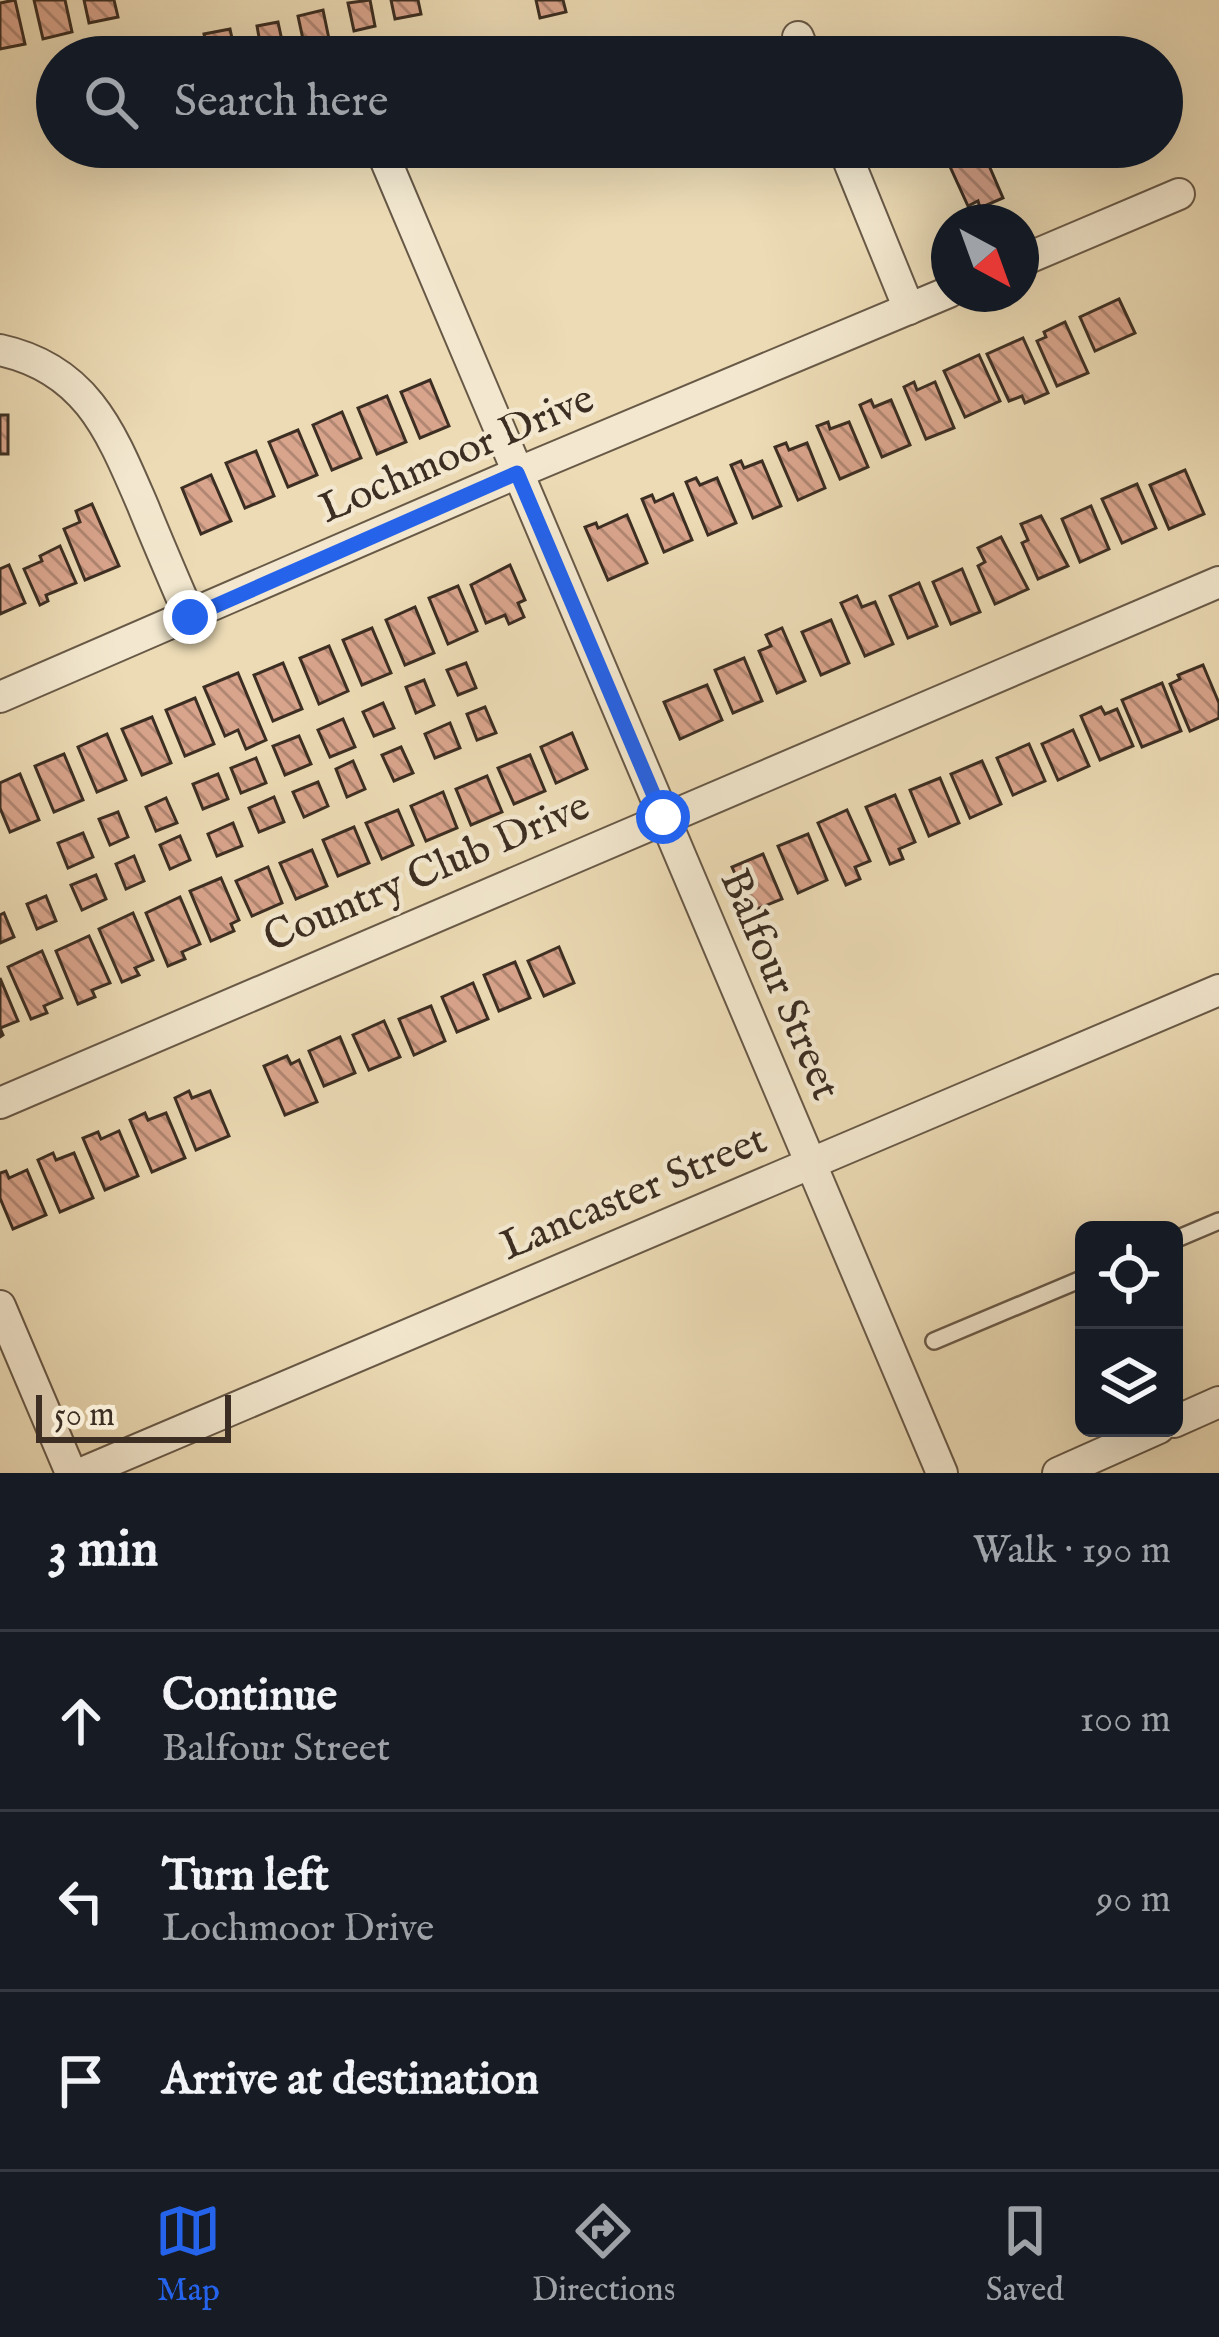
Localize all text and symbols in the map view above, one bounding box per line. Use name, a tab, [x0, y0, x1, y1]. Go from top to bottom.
search box	[36, 36, 1183, 168]
icon: search	[78, 69, 144, 135]
text: Search here	[174, 74, 388, 131]
north arrow	[931, 204, 1039, 312]
street label: Lochmoor Drive	[312, 373, 602, 537]
route end	[163, 590, 217, 644]
street label: Country Club Drive	[256, 780, 598, 966]
route start	[636, 790, 690, 844]
street label: Balfour Street	[707, 862, 851, 1108]
street label: Lancaster Street	[493, 1114, 775, 1274]
map controls	[1075, 1221, 1183, 1437]
button: locate	[1075, 1221, 1183, 1329]
button: layers	[1075, 1329, 1183, 1437]
scale bar	[36, 1389, 231, 1442]
text: 50 m	[54, 1395, 115, 1437]
text: 3 min	[48, 1519, 158, 1584]
text: Walk · 190 m	[973, 1527, 1171, 1576]
text: Continue	[162, 1668, 337, 1725]
icon: ahead	[48, 1688, 114, 1754]
text: 100 m	[1080, 1696, 1171, 1745]
text: Balfour Street	[162, 1725, 390, 1774]
text: Turn left	[162, 1848, 329, 1905]
icon: left	[48, 1868, 114, 1934]
text: 90 m	[1096, 1876, 1171, 1925]
text: Lochmoor Drive	[162, 1905, 434, 1954]
icon: arrive	[48, 2048, 114, 2114]
text: Arrive at destination	[162, 2052, 539, 2109]
tab: Map	[155, 2198, 221, 2312]
tab: Directions	[532, 2198, 675, 2312]
tab: Saved	[986, 2198, 1064, 2312]

